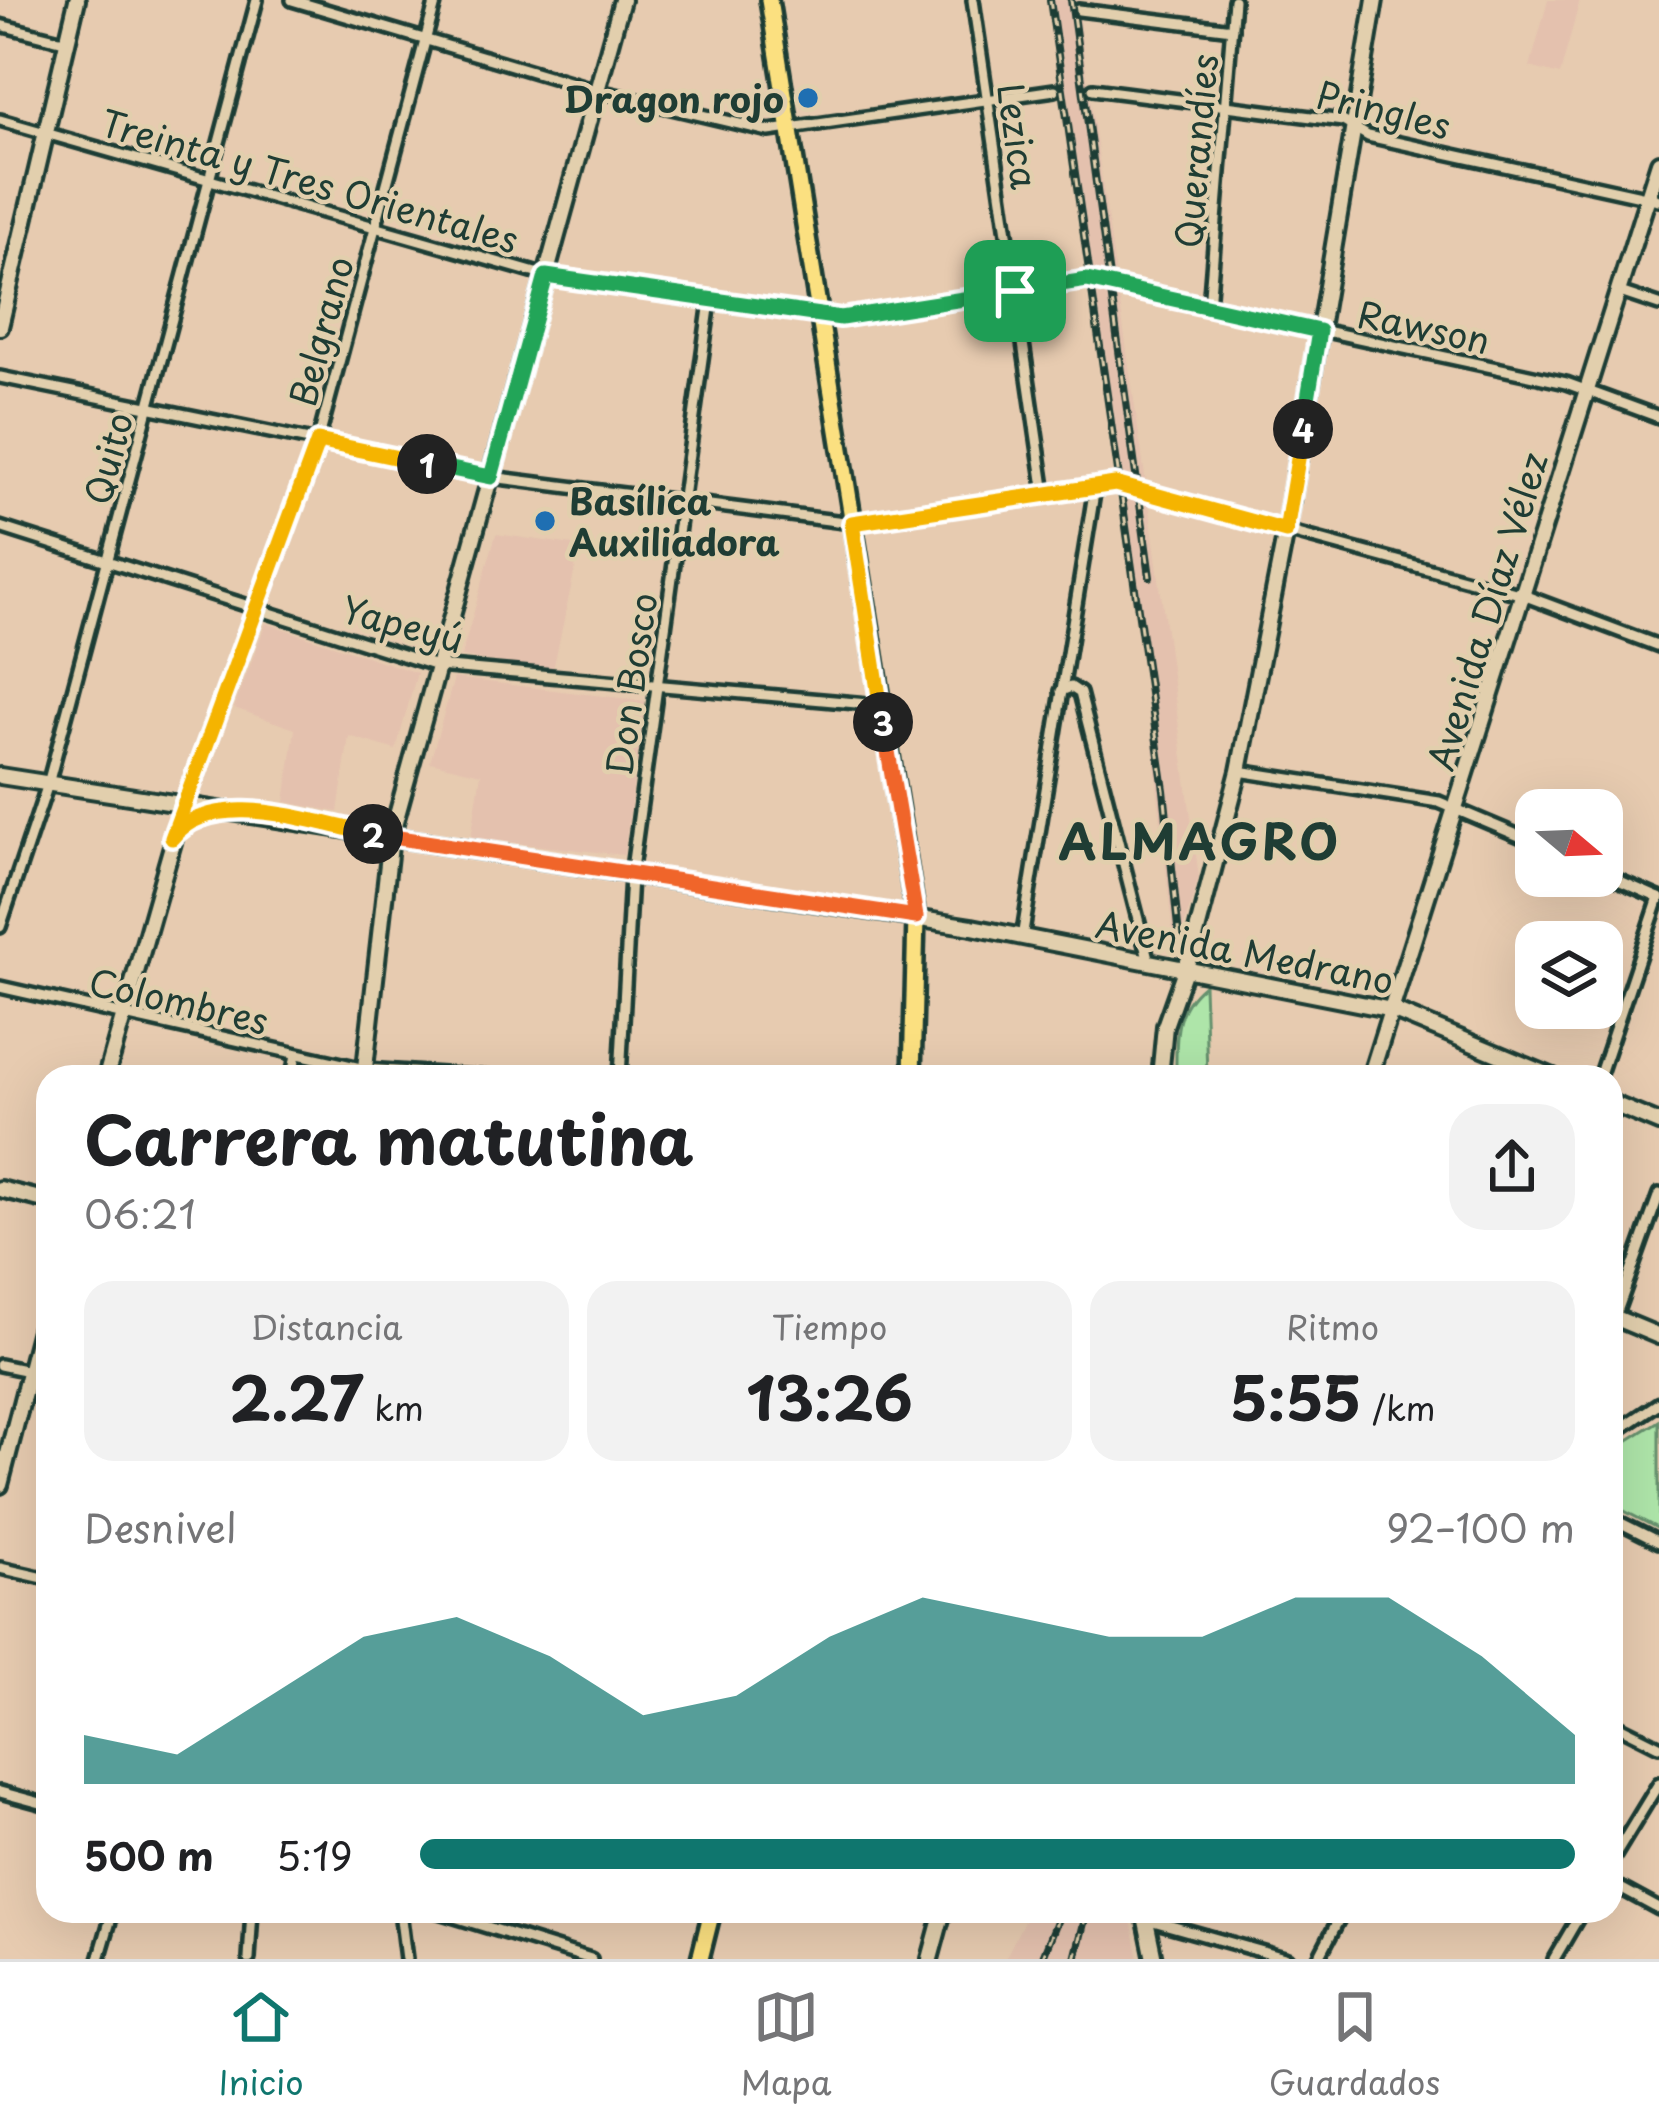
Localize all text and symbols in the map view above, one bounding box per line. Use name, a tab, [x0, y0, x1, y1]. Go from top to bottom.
street label: Querandíes	[1160, 52, 1230, 250]
street label: Pringles	[1311, 66, 1457, 152]
place label: Dragon rojo	[563, 71, 784, 125]
street label: Lezica	[985, 80, 1053, 193]
marker: Dragon rojo	[795, 85, 821, 111]
street label: Treinta y Tres Orientales	[95, 94, 525, 266]
pin	[964, 240, 1066, 342]
street label: Belgrano	[274, 250, 366, 412]
icon: arrive	[982, 258, 1048, 324]
street label: Rawson	[1353, 286, 1495, 366]
pin: 4	[1273, 399, 1333, 459]
text: 4	[1292, 404, 1314, 454]
street label: Quito	[69, 406, 145, 510]
pin: 1	[397, 434, 457, 494]
text: 1	[419, 439, 435, 489]
street label: Avenida Díaz Vélez	[1412, 445, 1560, 777]
place label: Basílica Auxiliadora	[569, 473, 780, 568]
marker: Basílica Auxiliadora	[532, 508, 558, 534]
street label: Yapeyú	[336, 581, 470, 665]
street label: Don Bosco	[590, 589, 670, 779]
pin: 3	[853, 692, 913, 752]
text: 3	[872, 697, 894, 747]
north arrow	[1515, 789, 1623, 897]
map controls	[1515, 789, 1623, 1029]
pin: 2	[343, 804, 403, 864]
district label: ALMAGRO	[1059, 804, 1341, 876]
text: 2	[361, 809, 385, 859]
street label: Avenida Medrano	[1091, 896, 1399, 1006]
button: layers	[1515, 921, 1623, 1029]
street label: Colombres	[84, 953, 274, 1047]
text: Carrera matutina	[84, 1088, 694, 1187]
button: share	[1449, 1104, 1575, 1230]
text: 06:21	[84, 1183, 196, 1242]
text: Distancia	[250, 1301, 403, 1351]
text: Tiempo	[772, 1301, 887, 1351]
text: Ritmo	[1286, 1301, 1379, 1351]
text: 2.27	[229, 1351, 364, 1441]
text: 13:26	[746, 1351, 913, 1441]
text: 5:55	[1229, 1351, 1362, 1441]
text: km	[364, 1382, 424, 1432]
text: /km	[1362, 1382, 1436, 1432]
text: Desnivel	[84, 1497, 236, 1556]
text: 92–100 m	[1386, 1497, 1575, 1556]
text: 500 m	[84, 1825, 214, 1884]
text: 5:19	[276, 1825, 353, 1884]
tab: Inicio	[219, 1984, 304, 2106]
tab: Mapa	[741, 1984, 832, 2106]
tab: Guardados	[1269, 1984, 1440, 2106]

